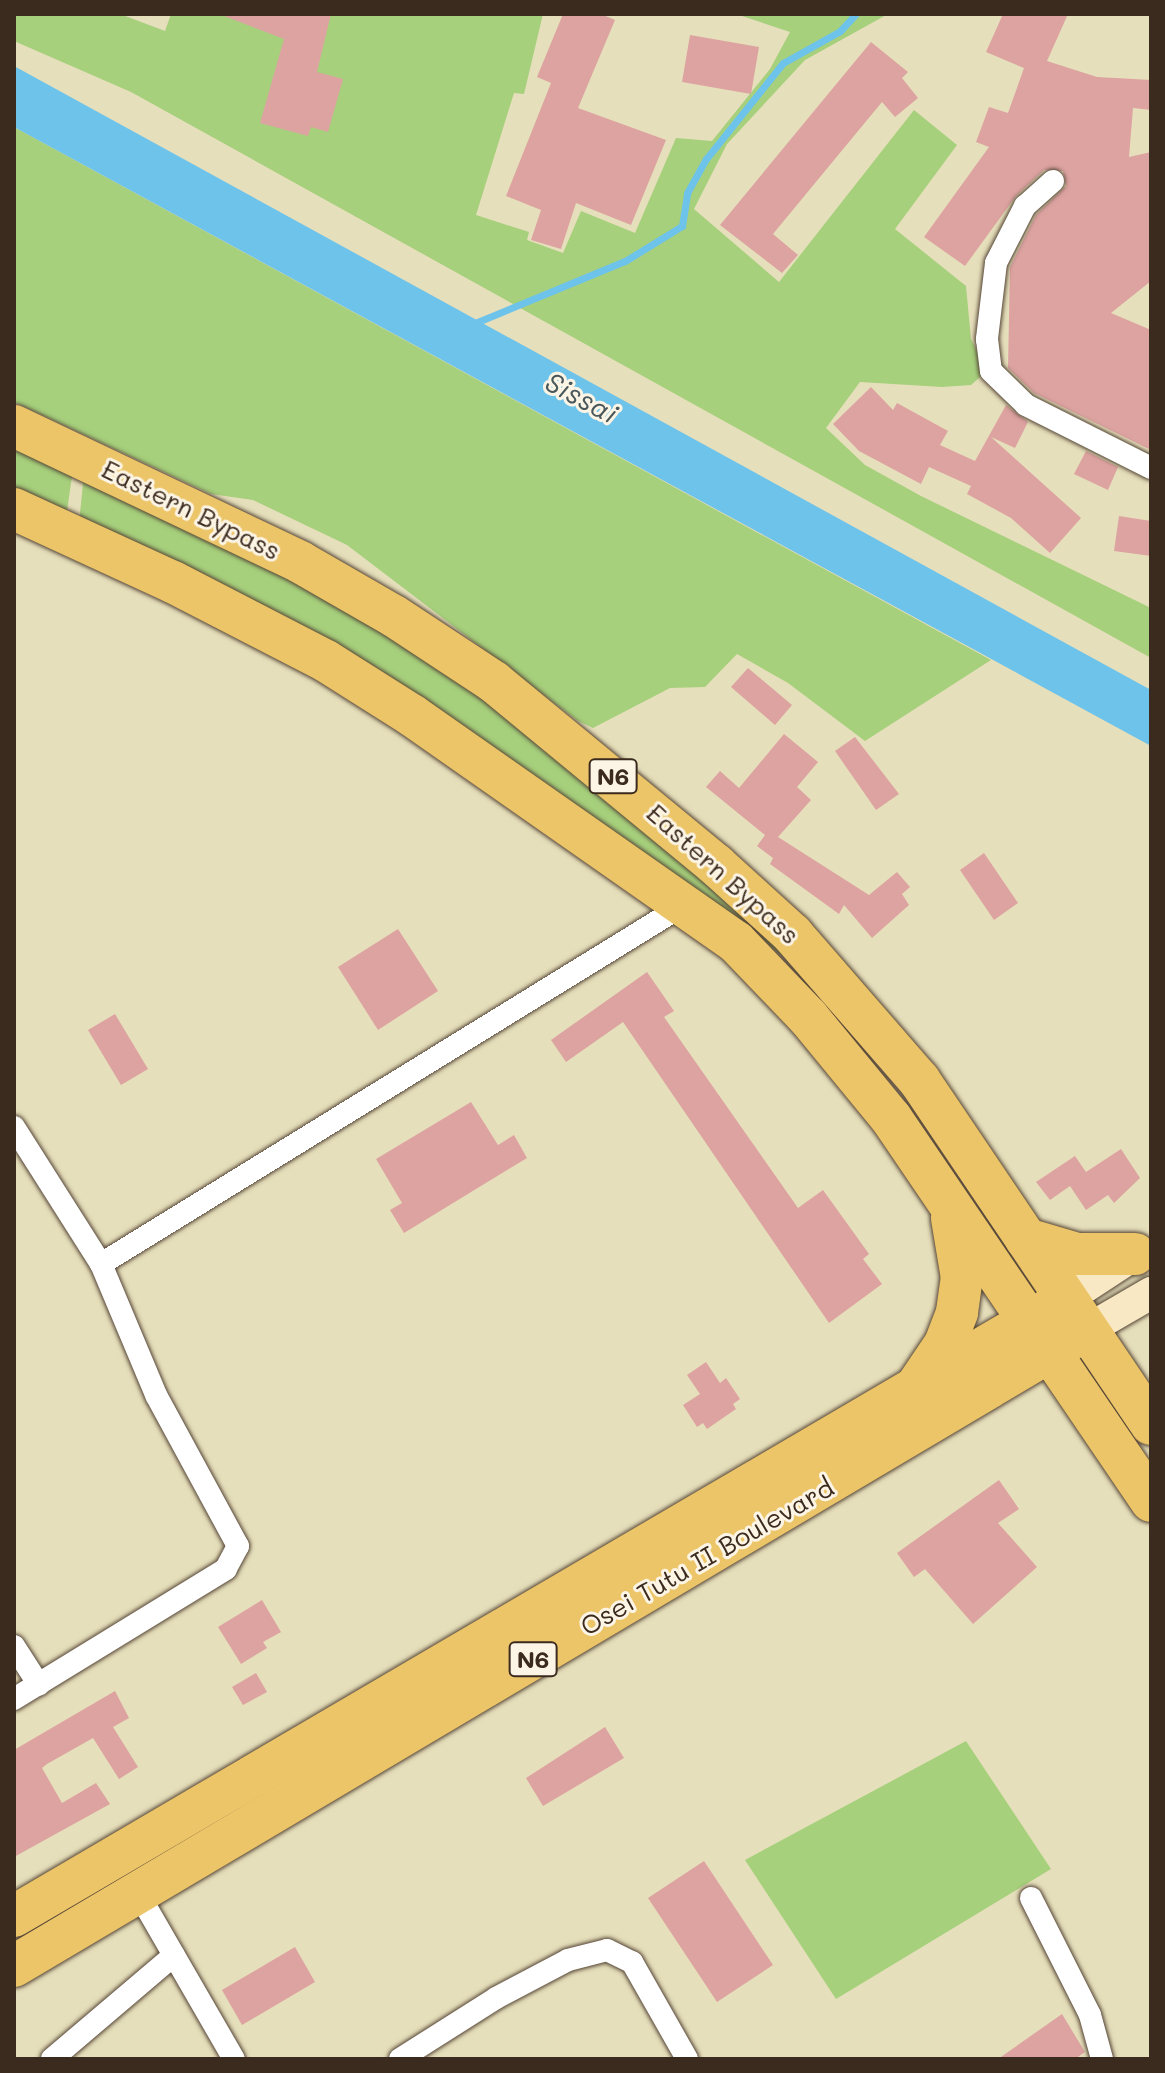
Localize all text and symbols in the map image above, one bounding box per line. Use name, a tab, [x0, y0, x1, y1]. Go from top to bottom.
water label: Sissai	[540, 364, 624, 430]
street label: Eastern Bypass	[97, 453, 285, 567]
road number: N6	[587, 756, 639, 796]
street label: Eastern Bypass	[640, 797, 806, 951]
street label: Osei Tutu II Boulevard	[575, 1472, 839, 1642]
road number: N6	[507, 1639, 559, 1679]

